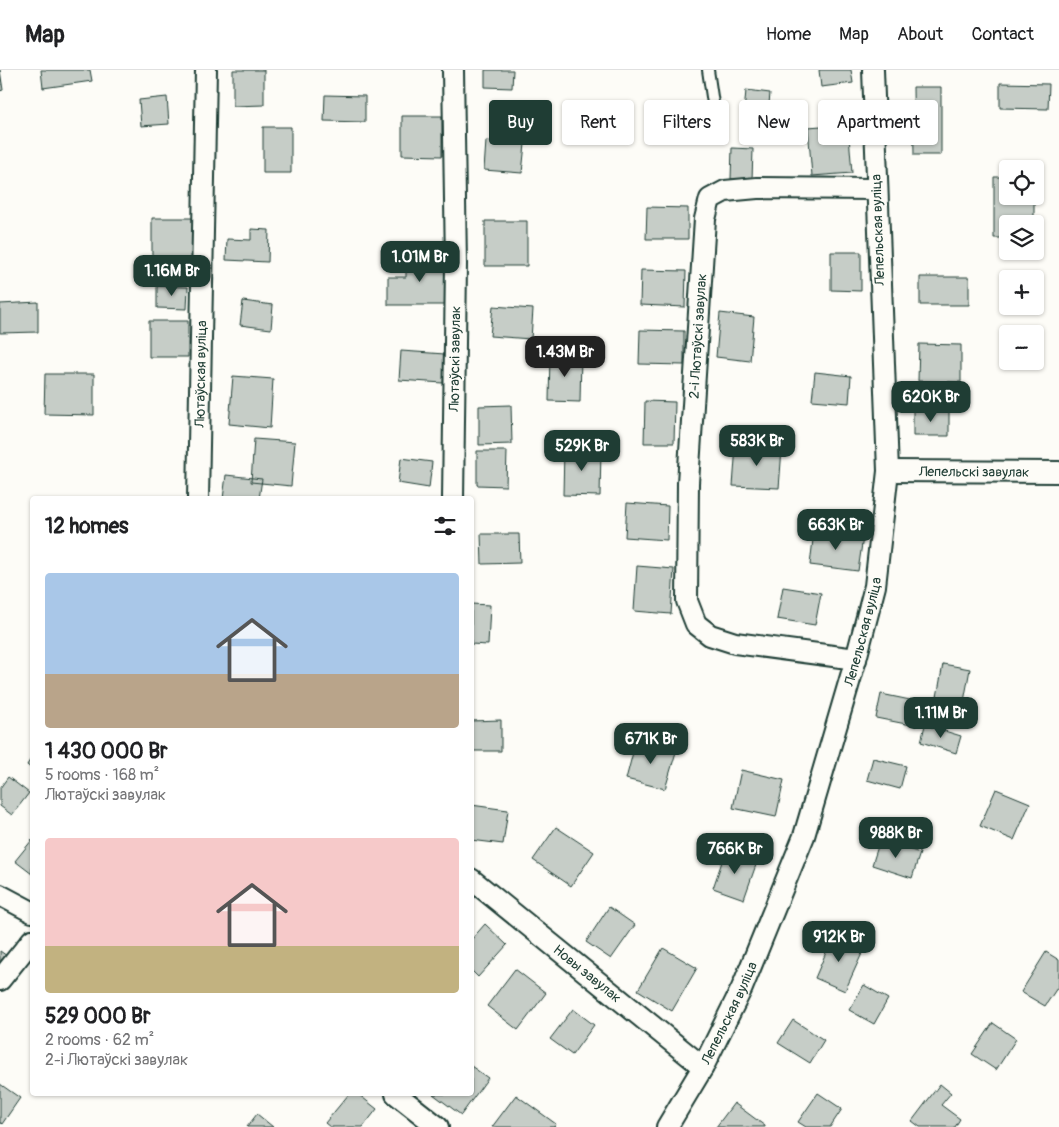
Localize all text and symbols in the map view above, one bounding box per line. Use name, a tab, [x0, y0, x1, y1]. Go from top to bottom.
text: Map	[25, 20, 65, 49]
text: Home	[766, 23, 811, 46]
text: Map	[839, 23, 869, 46]
text: About	[897, 23, 943, 46]
text: Contact	[971, 23, 1034, 46]
chip: Buy	[489, 100, 552, 145]
chip: Rent	[562, 100, 634, 145]
chip: Filters	[644, 100, 729, 145]
chip: New	[739, 100, 808, 145]
chip: Apartment	[818, 100, 938, 145]
map controls	[999, 160, 1044, 370]
button: locate	[999, 160, 1044, 205]
street label: Лепельская вуліца	[868, 174, 888, 287]
button: layers	[999, 215, 1044, 260]
pin: 1.01M Br	[368, 240, 472, 283]
text: 1.01M Br	[392, 247, 448, 267]
pin: 1.16M Br	[120, 254, 224, 297]
text: 1.16M Br	[144, 261, 200, 281]
button: +	[999, 270, 1044, 315]
street label: 2-і Лютаўскі завулак	[685, 273, 710, 399]
street label: Лютаўскі завулак	[446, 306, 464, 413]
street label: Лютаўская вуліца	[191, 320, 210, 429]
button: −	[999, 325, 1044, 370]
pin: 1.43M Br	[513, 336, 617, 378]
text: 1.43M Br	[536, 342, 594, 362]
pin: 620K Br	[885, 380, 977, 423]
text: 620K Br	[902, 387, 960, 407]
pin: 583K Br	[711, 424, 803, 467]
pin: 529K Br	[536, 430, 628, 472]
text: 583K Br	[730, 431, 784, 451]
text: 529K Br	[555, 436, 609, 456]
street label: Лепельскі завулак	[918, 463, 1029, 480]
pin: 663K Br	[790, 508, 882, 551]
icon: filters	[431, 512, 459, 540]
text: 12 homes	[45, 513, 128, 540]
text: 663K Br	[808, 515, 864, 535]
street label: Лепельская вуліца	[840, 576, 884, 689]
icon: home	[207, 605, 297, 695]
pin: 1.11M Br	[889, 696, 993, 739]
text: 1.11M Br	[915, 703, 967, 723]
pin: 671K Br	[605, 722, 697, 765]
text: 671K Br	[625, 729, 677, 749]
text: 1 430 000 Br	[45, 738, 168, 765]
text: 5 rooms · 168 m²	[45, 765, 159, 785]
text: Лютаўскі завулак	[45, 785, 166, 805]
pin: 988K Br	[850, 816, 942, 859]
text: 988K Br	[870, 823, 922, 843]
pin: 766K Br	[689, 832, 781, 875]
text: 766K Br	[708, 839, 762, 859]
icon: home	[207, 870, 297, 960]
pin: 912K Br	[793, 920, 885, 963]
text: 912K Br	[813, 927, 865, 947]
street label: Новы завулак	[550, 941, 625, 1006]
street label: Лепельская вуліца	[697, 959, 760, 1068]
text: 529 000 Br	[45, 1003, 150, 1030]
text: 2 rooms · 62 m²	[45, 1030, 154, 1050]
text: 2-і Лютаўскі завулак	[45, 1050, 188, 1070]

